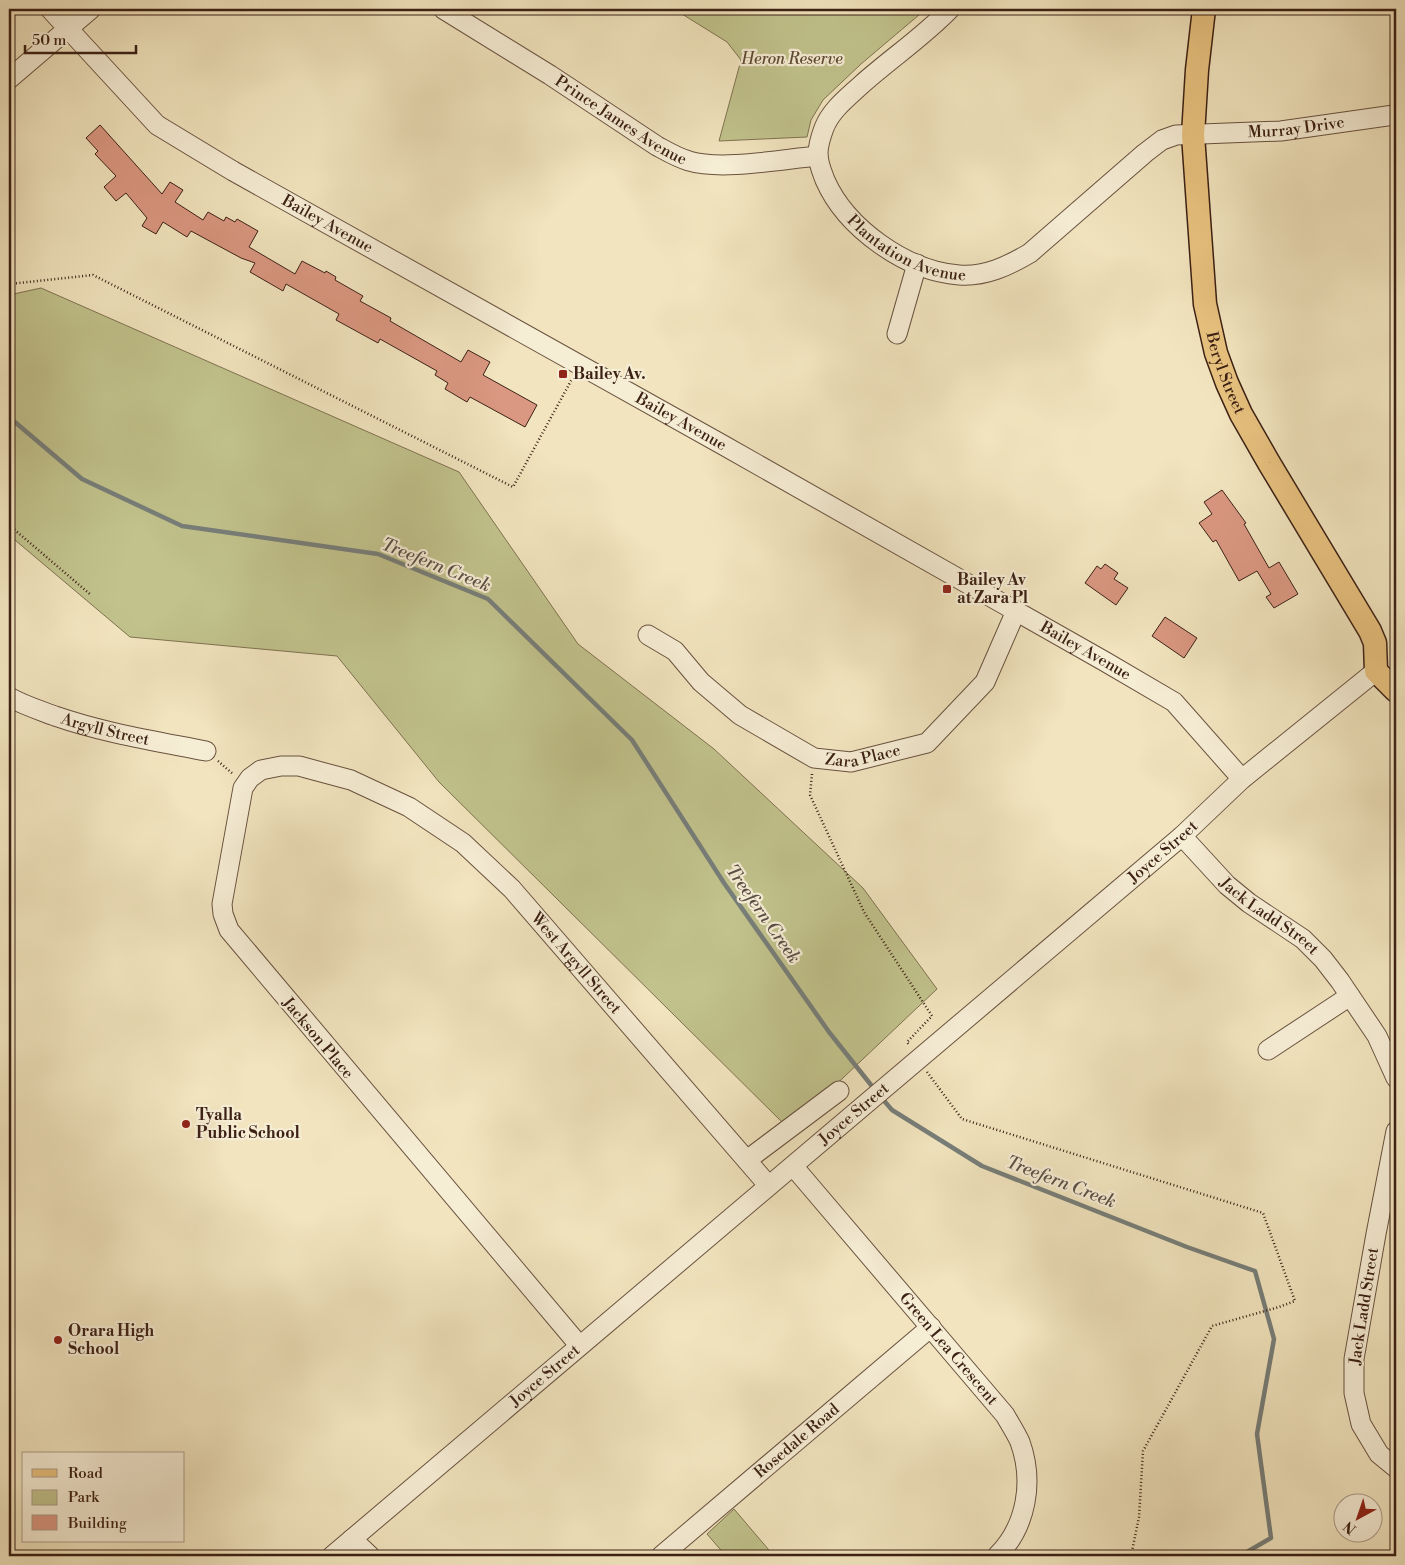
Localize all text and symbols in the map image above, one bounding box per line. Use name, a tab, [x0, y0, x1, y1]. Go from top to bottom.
scale bar	[25, 22, 136, 54]
text: 50 m	[32, 31, 66, 50]
park label: Heron Reserve	[740, 49, 843, 69]
street label: Prince James Avenue	[551, 71, 689, 169]
street label: Murray Drive	[1247, 112, 1346, 142]
street label: Bailey Avenue	[278, 190, 377, 257]
street label: Plantation Avenue	[843, 211, 967, 285]
street label: Beryl Street	[1201, 329, 1250, 417]
place label: Bailey Av.	[573, 364, 646, 384]
marker: Bailey Av.	[557, 368, 569, 380]
street label: Bailey Avenue	[631, 388, 730, 455]
water label: Treefern Creek	[378, 533, 494, 597]
place label: Bailey Av at Zara Pl	[957, 570, 1029, 608]
marker: Bailey Av at Zara Pl	[941, 583, 953, 595]
street label: Bailey Avenue	[1036, 616, 1135, 685]
street label: Argyll Street	[58, 708, 151, 750]
street label: Zara Place	[824, 740, 903, 772]
street label: Joyce Street	[1123, 816, 1202, 888]
water label: Treefern Creek	[720, 860, 806, 968]
street label: Jack Ladd Street	[1214, 873, 1323, 959]
street label: West Argyll Street	[526, 907, 626, 1018]
street label: Jackson Place	[277, 992, 358, 1083]
street label: Joyce Street	[814, 1078, 893, 1150]
place label: Tyalla Public School	[196, 1105, 301, 1143]
marker: Tyalla Public School	[180, 1118, 192, 1130]
water label: Treefern Creek	[1003, 1151, 1119, 1213]
street label: Jack Ladd Street	[1345, 1246, 1383, 1367]
street label: Green Lea Crescent	[895, 1288, 1002, 1410]
place label: Orara High School	[68, 1321, 154, 1359]
marker: Orara High School	[52, 1334, 64, 1346]
street label: Joyce Street	[505, 1340, 584, 1412]
street label: Rosedale Road	[750, 1399, 843, 1483]
legend	[22, 1452, 185, 1542]
text: Road	[68, 1464, 103, 1483]
text: Park	[68, 1488, 100, 1507]
north arrow	[1332, 1492, 1382, 1542]
text: Building	[67, 1514, 127, 1533]
text: N	[1340, 1517, 1360, 1538]

